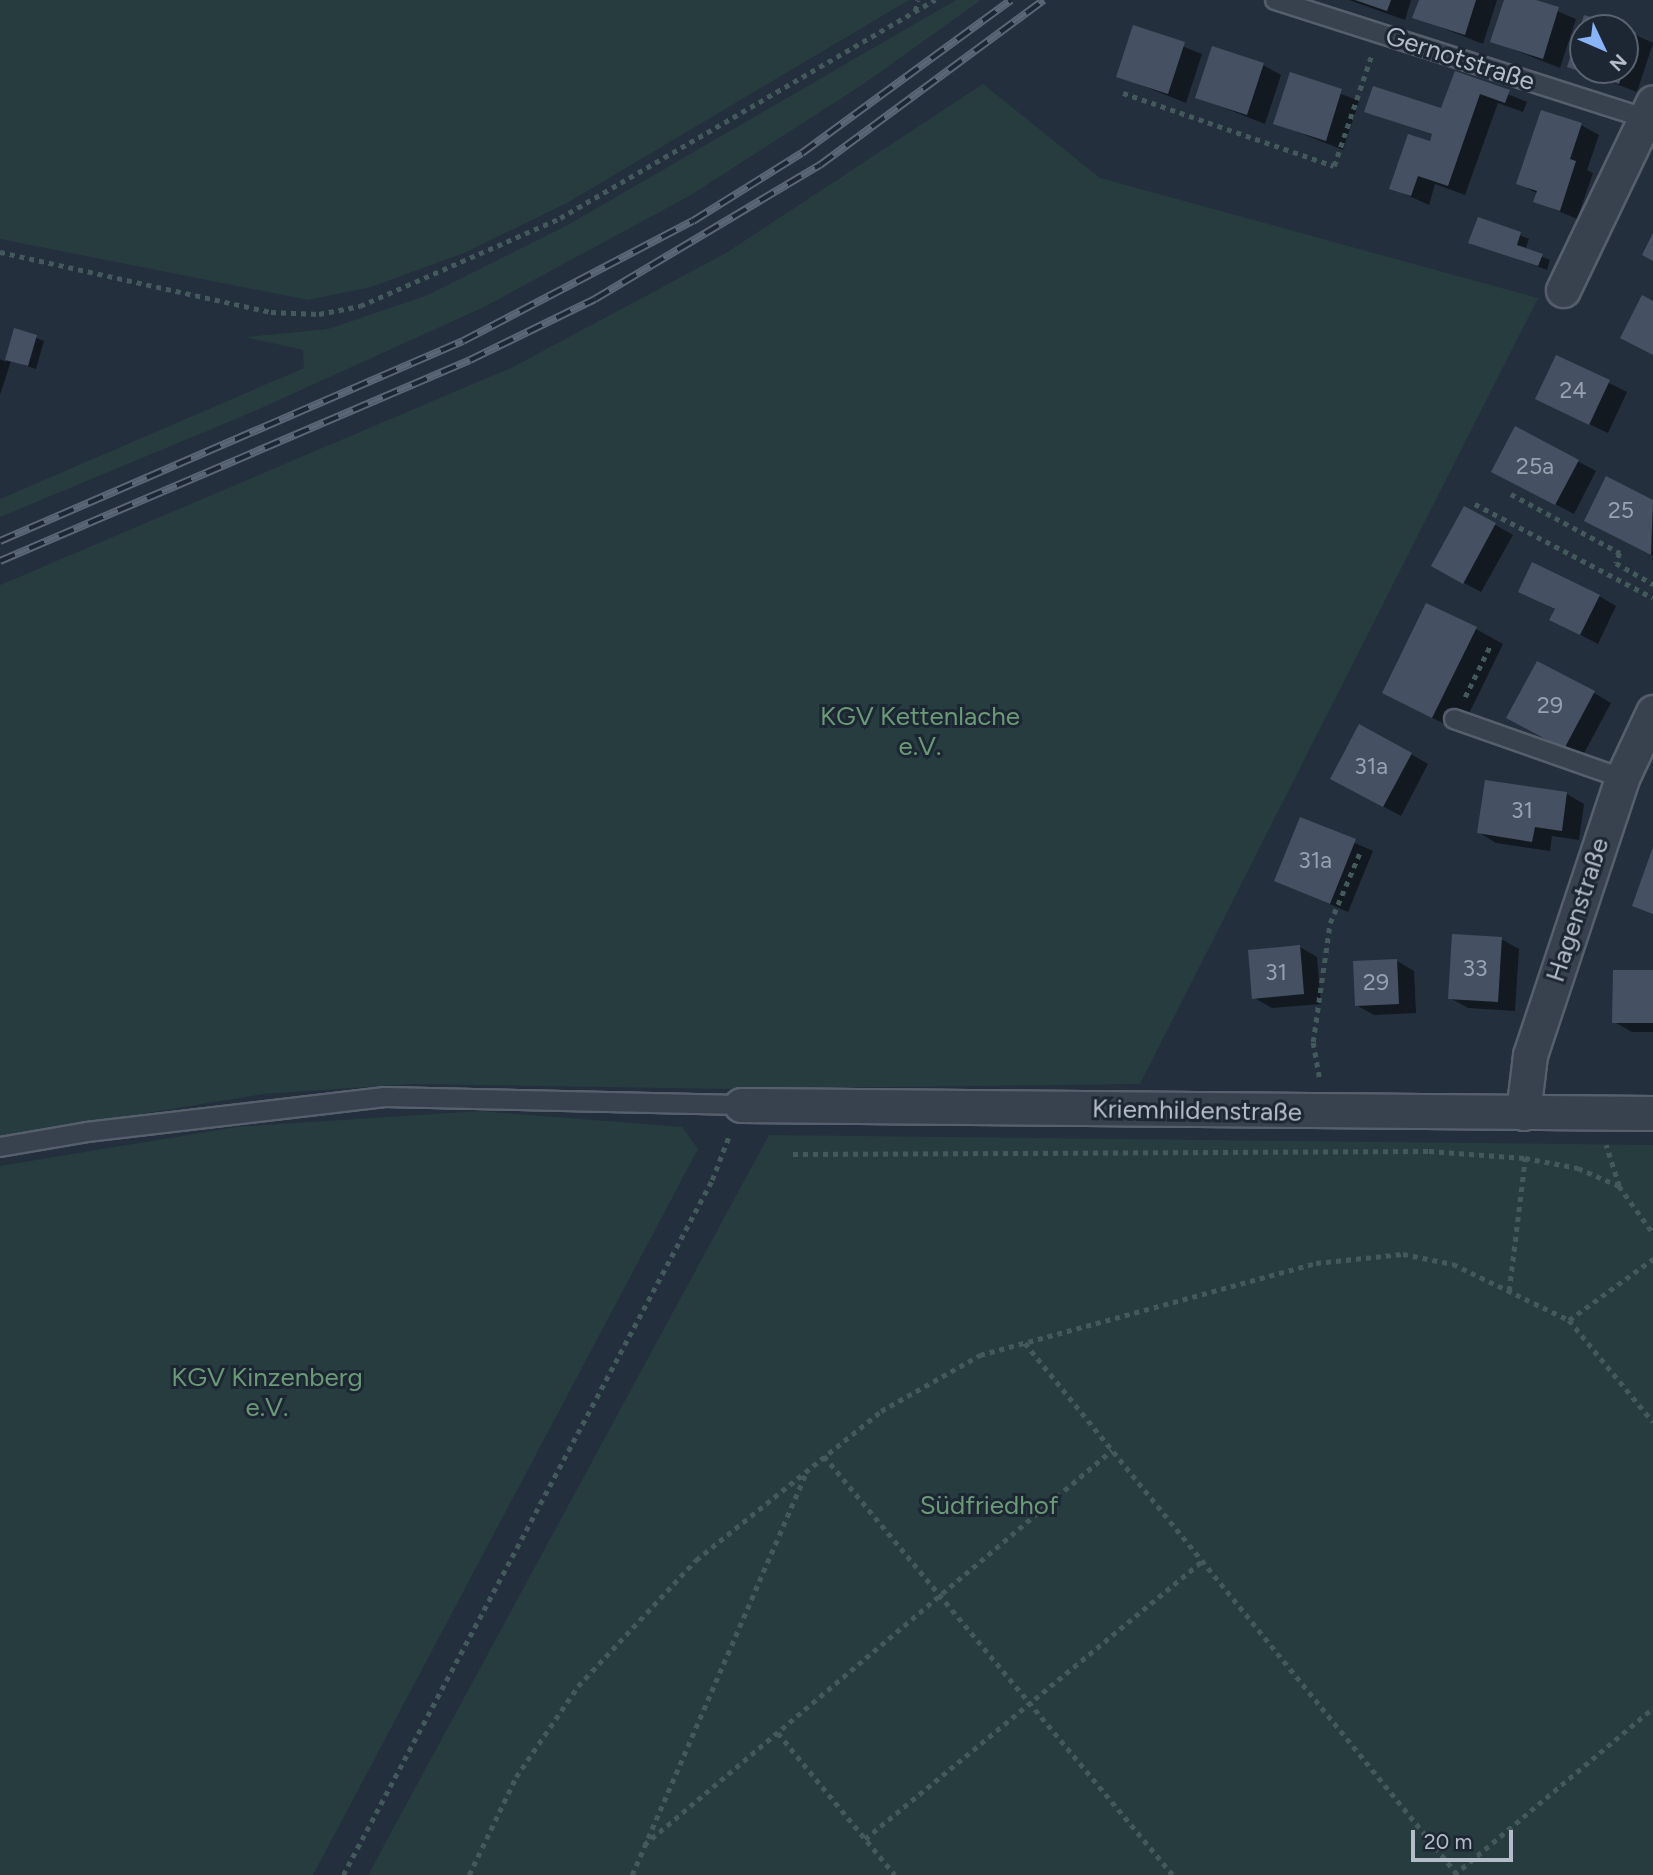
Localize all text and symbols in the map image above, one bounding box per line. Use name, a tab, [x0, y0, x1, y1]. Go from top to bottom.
north arrow	[1569, 14, 1639, 84]
street label: Gernotstraße	[1381, 20, 1539, 98]
text: N	[1605, 49, 1631, 76]
house number: 24	[1559, 376, 1587, 404]
house number: 25a	[1516, 452, 1554, 480]
house number: 25	[1608, 496, 1634, 524]
house number: 29	[1537, 691, 1563, 719]
park label: KGV Kettenlache e.V.	[820, 701, 1020, 762]
house number: 31a	[1354, 752, 1388, 780]
house number: 31	[1511, 796, 1533, 824]
street label: Hagenstraße	[1540, 834, 1616, 986]
house number: 31a	[1298, 846, 1332, 874]
house number: 33	[1462, 954, 1488, 982]
house number: 31	[1265, 958, 1287, 986]
house number: 29	[1363, 968, 1389, 996]
street label: Kriemhildenstraße	[1092, 1094, 1302, 1128]
park label: KGV Kinzenberg e.V.	[171, 1362, 363, 1424]
park label: Südfriedhof	[920, 1490, 1058, 1522]
scale bar	[1415, 1815, 1516, 1859]
text: 20 m	[1424, 1829, 1472, 1854]

